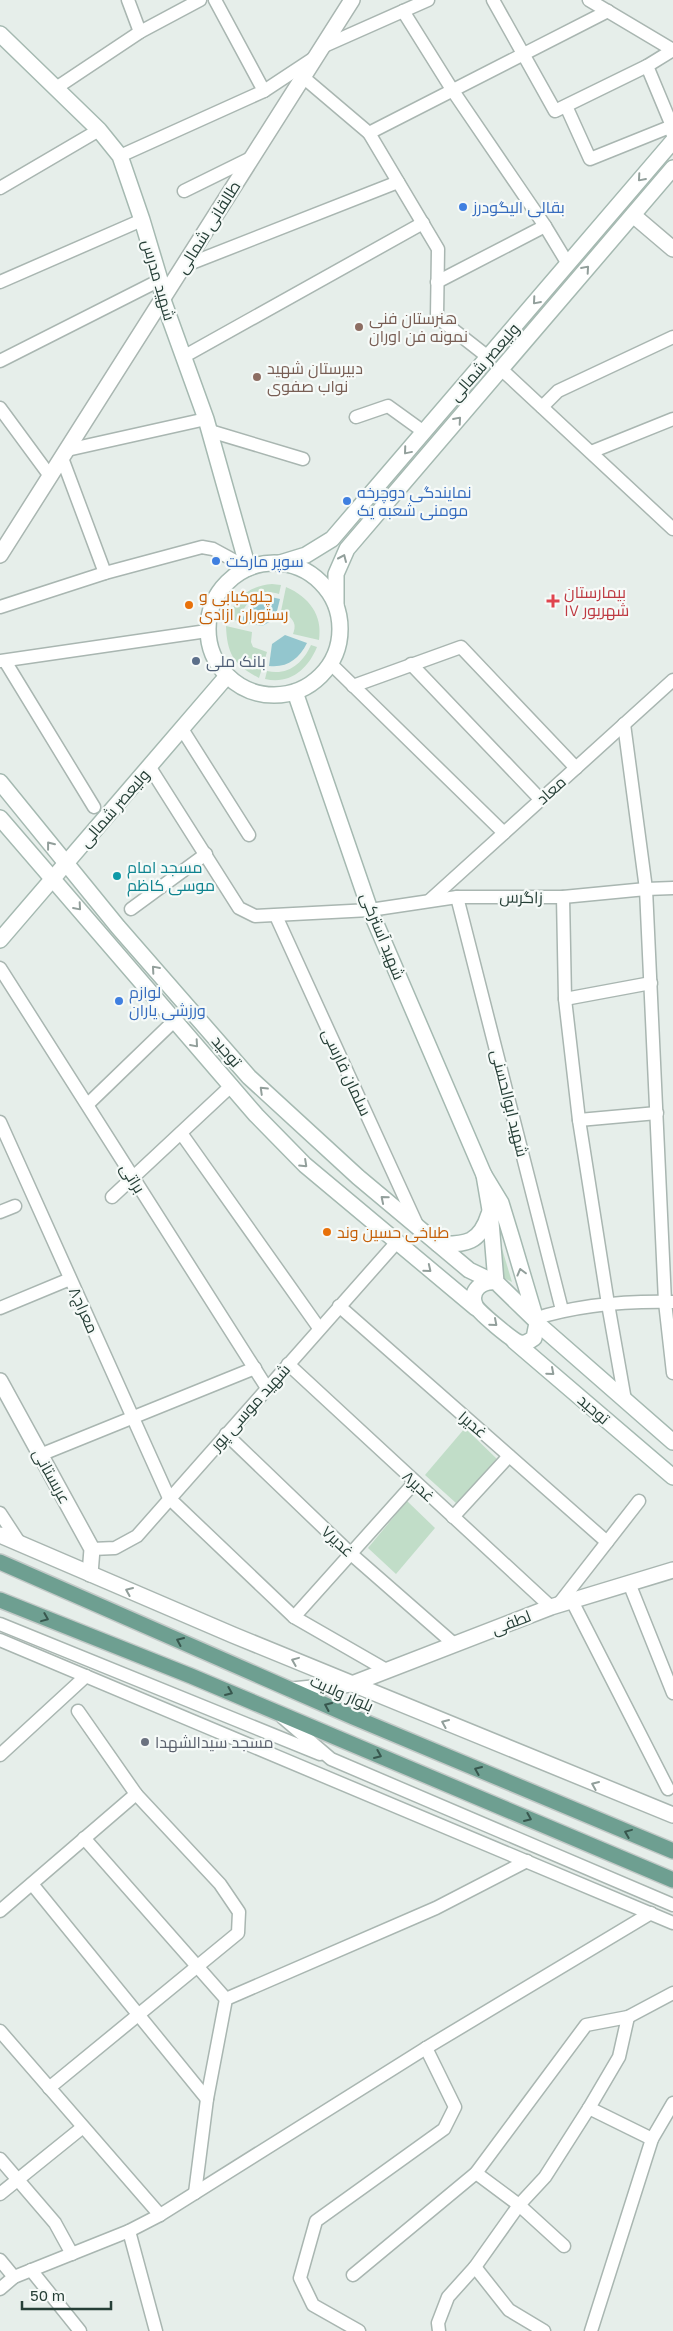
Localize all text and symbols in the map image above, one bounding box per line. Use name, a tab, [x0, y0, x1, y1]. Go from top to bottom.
one-way arrow	[638, 172, 647, 181]
street label: طالقانی شمالی	[172, 177, 245, 278]
place label: بقالی الیگودرز	[472, 197, 565, 218]
marker: بقالی الیگودرز	[457, 201, 469, 213]
street label: شهید مدرس	[137, 237, 180, 323]
one-way arrow	[581, 266, 590, 275]
one-way arrow	[533, 295, 541, 304]
place label: هنرستان فنی نمونه فن اوران	[369, 308, 468, 347]
street label: ولیعصر شمالی	[445, 319, 524, 406]
marker: هنرستان فنی نمونه فن اوران	[353, 321, 365, 333]
place label: دبیرستان شهید نواب صفوی	[267, 358, 363, 397]
marker: دبیرستان شهید نواب صفوی	[251, 371, 263, 383]
one-way arrow	[452, 416, 461, 425]
one-way arrow	[404, 446, 413, 455]
place label: نمایندگی دوچرخه مومنی شعبه یک	[357, 482, 472, 521]
marker: نمایندگی دوچرخه مومنی شعبه یک	[341, 495, 353, 507]
place label: سوپر مارکت	[226, 551, 304, 573]
one-way arrow	[337, 554, 348, 563]
marker: سوپر مارکت	[210, 555, 222, 567]
place label: بیمارستان ۱۷ شهریور	[564, 582, 629, 621]
place label: چلوکبابی و رستوران ازادی	[199, 586, 288, 625]
marker: بیمارستان ۱۷ شهریور	[546, 594, 560, 608]
marker: چلوکبابی و رستوران ازادی	[183, 599, 195, 611]
place label: بانک ملی	[206, 651, 266, 672]
marker: بانک ملی	[190, 655, 202, 667]
street label: ولیعصر شمالی	[75, 765, 154, 852]
street label: معاد	[532, 772, 570, 808]
one-way arrow	[48, 842, 56, 851]
place label: مسجد امام موسی کاظم	[127, 857, 215, 897]
marker: مسجد امام موسی کاظم	[111, 870, 123, 882]
street label: زاگرس	[499, 887, 543, 908]
street label: شهید آسترکی	[356, 889, 410, 983]
one-way arrow	[72, 901, 81, 910]
one-way arrow	[152, 966, 161, 975]
place label: لوازم ورزشی یاران	[129, 982, 206, 1021]
marker: لوازم ورزشی یاران	[113, 995, 125, 1007]
street label: سلمان فارسی	[317, 1025, 376, 1119]
street label: توحید	[208, 1031, 247, 1072]
one-way arrow	[190, 1038, 199, 1047]
street label: شهید ابوالحسنی	[486, 1047, 533, 1159]
one-way arrow	[260, 1087, 269, 1096]
one-way arrow	[298, 1158, 307, 1167]
street label: براتی	[115, 1159, 150, 1197]
one-way arrow	[381, 1196, 390, 1204]
place label: طباخی حسین وند	[337, 1222, 449, 1243]
marker: طباخی حسین وند	[321, 1226, 333, 1238]
one-way arrow	[422, 1263, 431, 1272]
one-way arrow	[516, 1267, 527, 1276]
street label: معراج۸	[63, 1284, 103, 1337]
one-way arrow	[489, 1317, 498, 1326]
street label: شهید موسی پور	[205, 1360, 296, 1457]
one-way arrow	[545, 1367, 554, 1375]
street label: توحید	[574, 1390, 615, 1429]
street label: غدیر۱	[454, 1406, 492, 1442]
street label: عربستانی	[28, 1445, 75, 1508]
street label: غدیر۸	[399, 1466, 439, 1506]
street label: غدیر۷	[318, 1521, 358, 1561]
one-way arrow	[125, 1587, 134, 1597]
street label: لطفی	[488, 1605, 534, 1640]
one-way arrow	[40, 1612, 49, 1622]
one-way arrow	[176, 1636, 185, 1647]
one-way arrow	[291, 1656, 300, 1667]
street label: بلوار ولایت	[307, 1670, 377, 1716]
one-way arrow	[224, 1686, 232, 1696]
one-way arrow	[324, 1702, 333, 1712]
one-way arrow	[441, 1718, 450, 1729]
place label: مسجد سیدالشهدا	[155, 1732, 274, 1753]
marker: مسجد سیدالشهدا	[139, 1736, 151, 1748]
one-way arrow	[373, 1748, 382, 1759]
one-way arrow	[474, 1765, 483, 1776]
one-way arrow	[591, 1781, 600, 1791]
one-way arrow	[523, 1812, 532, 1823]
one-way arrow	[624, 1828, 633, 1839]
scale bar	[22, 2278, 111, 2310]
text: 50 m	[30, 2286, 65, 2304]

